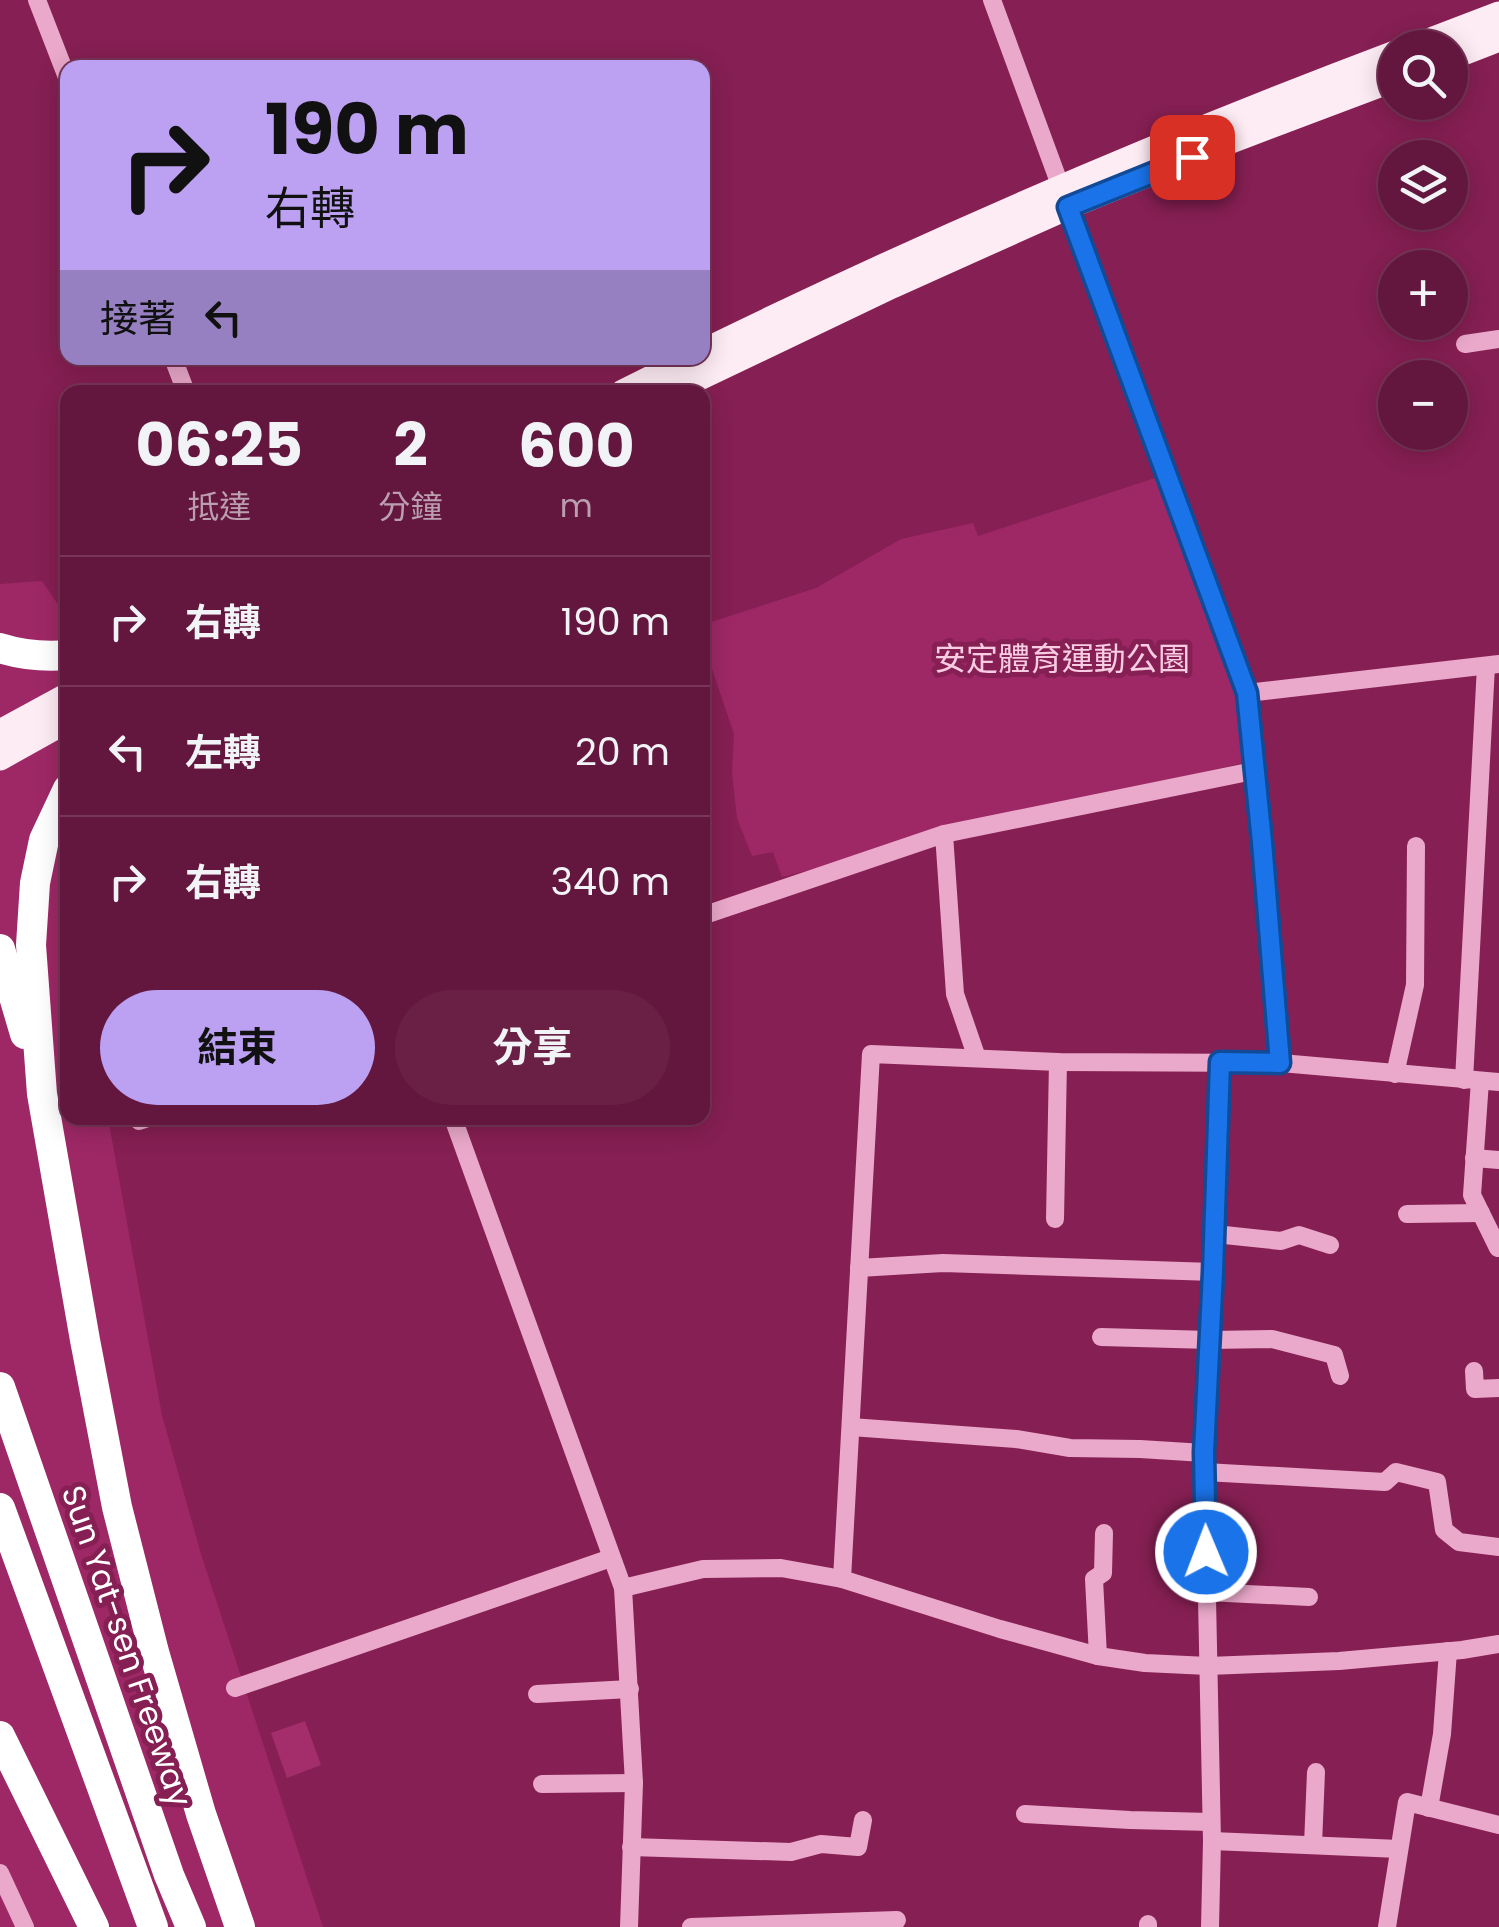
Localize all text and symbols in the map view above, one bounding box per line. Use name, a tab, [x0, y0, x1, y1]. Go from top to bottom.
map controls	[1378, 30, 1468, 450]
button: search	[1378, 30, 1468, 120]
text: 190 m	[265, 80, 469, 179]
icon: right	[100, 100, 230, 230]
pin	[1150, 115, 1235, 200]
icon: arrive	[1165, 130, 1220, 185]
button: layers	[1378, 140, 1468, 230]
text: 右轉	[265, 177, 355, 240]
button: +	[1378, 250, 1468, 340]
icon: left	[196, 290, 251, 345]
text: 接著	[100, 292, 176, 345]
button: −	[1378, 360, 1468, 450]
text: 06:25	[135, 403, 303, 487]
text: 2	[393, 403, 428, 487]
text: 600	[518, 404, 635, 488]
text: m	[560, 483, 593, 528]
text: 抵達	[187, 484, 251, 529]
text: 分鐘	[379, 484, 443, 529]
icon: right	[100, 594, 155, 649]
text: 190 m	[561, 595, 670, 648]
text: 右轉	[185, 596, 261, 649]
park label: 安定體育運動公園	[934, 636, 1190, 681]
icon: left	[100, 724, 155, 779]
text: 20 m	[575, 725, 670, 778]
text: 左轉	[185, 726, 261, 779]
icon: right	[100, 854, 155, 909]
text: 340 m	[551, 855, 670, 908]
text: 右轉	[185, 856, 261, 909]
button: 結束	[100, 990, 375, 1105]
button: 分享	[395, 990, 670, 1105]
street label: Sun Yat-sen Freeway	[51, 1479, 203, 1813]
position arrow	[1154, 1500, 1258, 1604]

